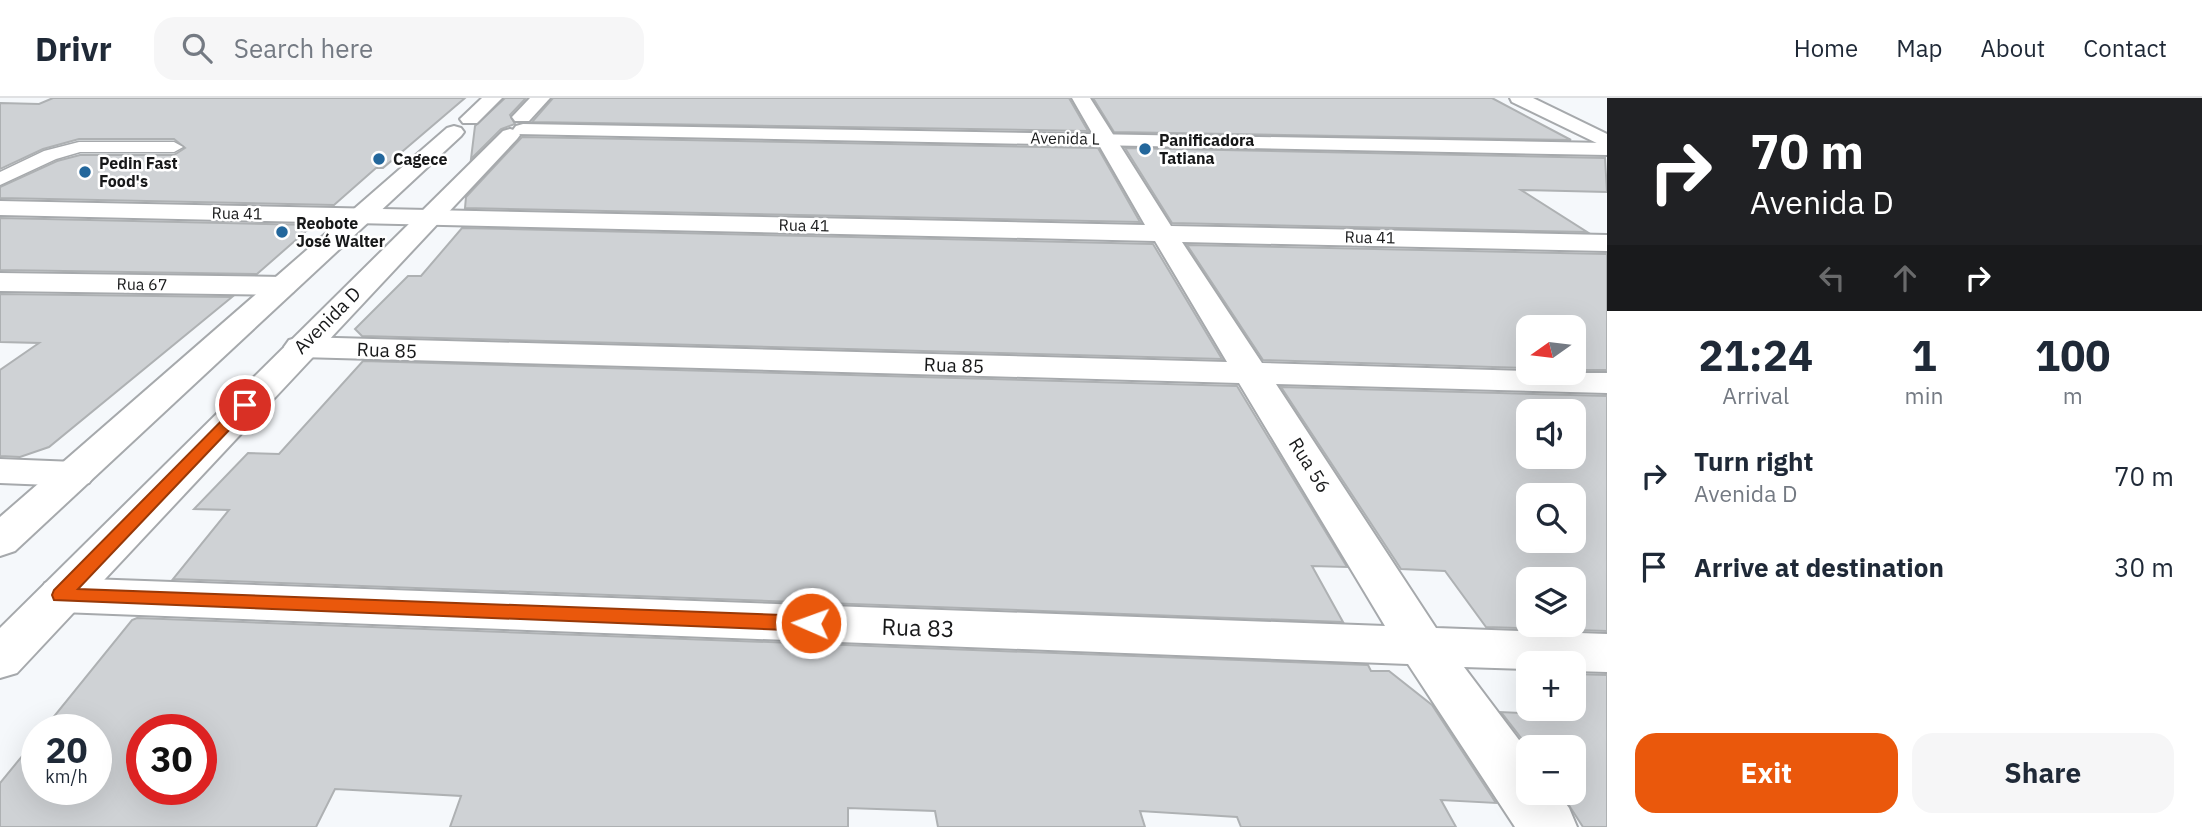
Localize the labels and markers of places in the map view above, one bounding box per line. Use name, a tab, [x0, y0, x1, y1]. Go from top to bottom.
place label: Panificadora Tatiana	[1159, 130, 1254, 168]
marker: Panificadora Tatiana	[1137, 141, 1153, 157]
place label: Cagece	[393, 149, 447, 169]
marker: Cagece	[371, 151, 387, 167]
place label: Pedin Fast Food's	[99, 153, 178, 191]
marker: Pedin Fast Food's	[77, 164, 93, 180]
place label: Reobote José Walter	[296, 213, 386, 251]
marker: Reobote José Walter	[274, 224, 290, 240]
pin	[215, 375, 275, 435]

